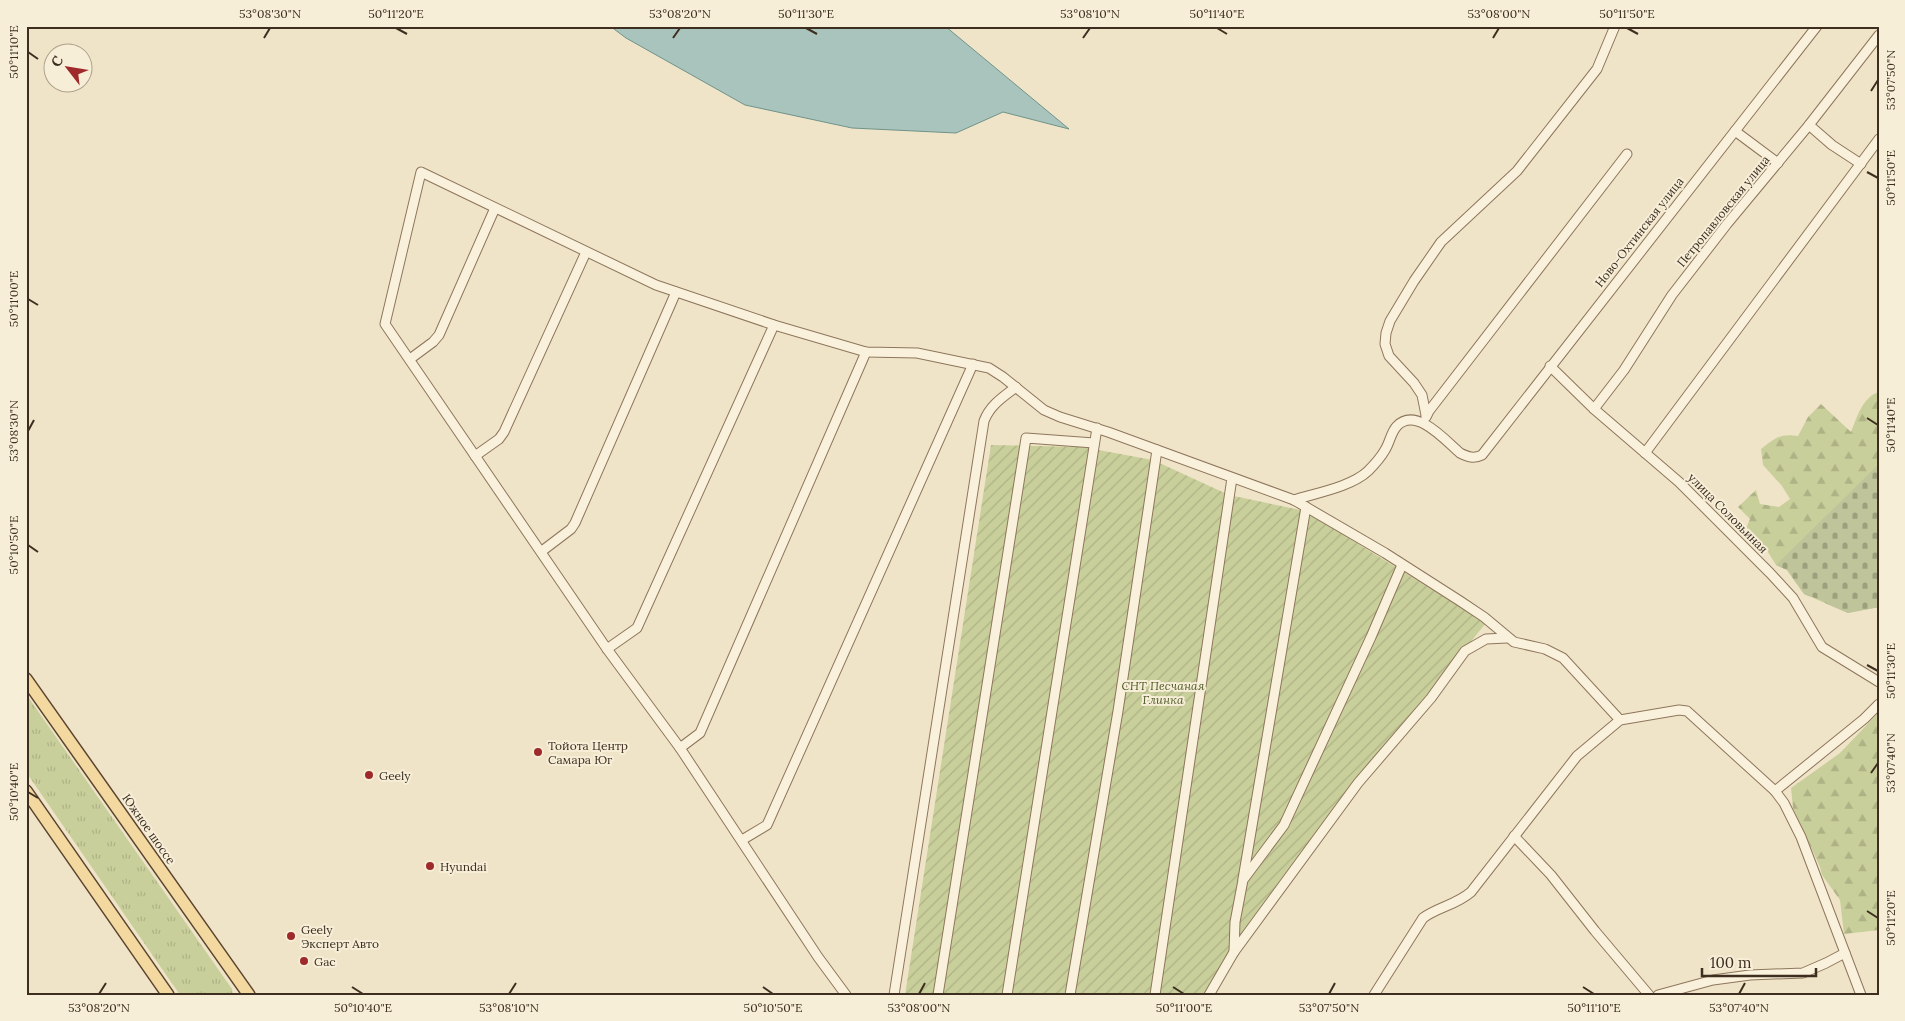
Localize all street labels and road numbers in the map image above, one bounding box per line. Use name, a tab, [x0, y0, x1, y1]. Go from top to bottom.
street label: Петропавловская улица	[1673, 152, 1773, 270]
street label: Ново-Охтинская улица	[1591, 174, 1687, 290]
street label: улица Соловьиная	[1685, 470, 1771, 556]
street label: Южное шоссе	[119, 791, 179, 867]

